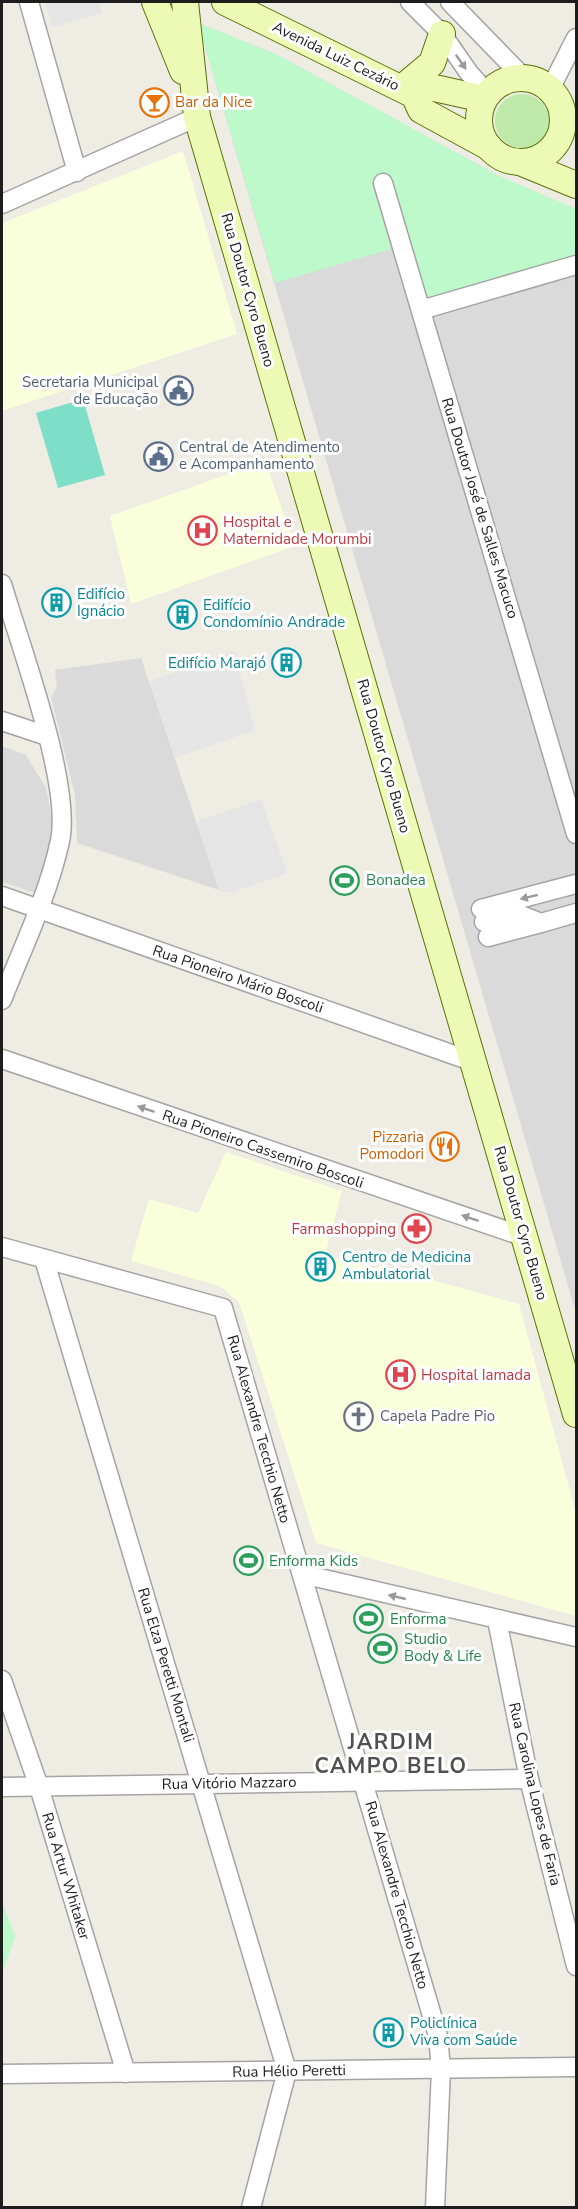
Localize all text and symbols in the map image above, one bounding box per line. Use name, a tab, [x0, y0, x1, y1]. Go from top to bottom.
street label: Avenida Luiz Cezário	[269, 17, 403, 95]
one-way arrow	[455, 53, 467, 69]
bar icon: Bar da Nice	[138, 86, 170, 118]
place label: Bar da Nice	[175, 92, 252, 112]
street label: Rua Doutor Cyro Bueno	[216, 211, 280, 369]
place label: Secretaria Municipal de Educação	[22, 372, 159, 409]
public building icon: Secretaria Municipal de Educação	[163, 375, 195, 407]
street label: Rua Doutor José de Salles Macuco	[437, 395, 523, 621]
place label: Central de Atendimento e Acompanhamento	[179, 437, 340, 474]
public building icon: Central de Atendimento e Acompanhamento	[142, 440, 174, 472]
place label: Hospital e Maternidade Morumbi	[223, 512, 372, 549]
hospital icon: Hospital e Maternidade Morumbi	[186, 515, 218, 547]
place label: Edifício Ignácio	[77, 584, 125, 621]
building icon: Edifício Ignácio	[40, 587, 72, 619]
place label: Edifício Condomínio Andrade	[203, 595, 345, 632]
building icon: Edifício Condomínio Andrade	[166, 598, 198, 630]
building icon: Edifício Marajó	[271, 647, 303, 679]
place label: Edifício Marajó	[168, 653, 266, 673]
street label: Rua Doutor Cyro Bueno	[352, 677, 416, 835]
sports icon: Bonadea	[329, 864, 361, 896]
place label: Bonadea	[366, 870, 426, 890]
one-way arrow	[519, 892, 538, 902]
street label: Rua Pioneiro Mário Boscoli	[150, 940, 326, 1018]
one-way arrow	[137, 1103, 155, 1113]
street label: Rua Pioneiro Cassemiro Boscoli	[160, 1105, 366, 1193]
place label: Pizzaria Pomodori	[359, 1127, 424, 1164]
restaurant icon: Pizzaria Pomodori	[429, 1130, 461, 1162]
street label: Rua Doutor Cyro Bueno	[489, 1144, 553, 1302]
pharmacy icon: Farmashopping	[401, 1213, 433, 1245]
one-way arrow	[460, 1213, 478, 1223]
place label: Farmashopping	[292, 1219, 396, 1239]
place label: Centro de Medicina Ambulatorial	[342, 1247, 471, 1284]
building icon: Centro de Medicina Ambulatorial	[305, 1250, 337, 1282]
street label: Rua Alexandre Tecchio Netto	[223, 1332, 295, 1526]
hospital icon: Hospital Iamada	[384, 1359, 416, 1391]
place label: Hospital Iamada	[421, 1365, 531, 1385]
church icon: Capela Padre Pio	[343, 1400, 375, 1432]
place label: Capela Padre Pio	[380, 1406, 495, 1426]
sports icon: Enforma Kids	[232, 1545, 264, 1577]
place label: Enforma Kids	[269, 1551, 358, 1571]
street label: Rua Elza Peretti Montali	[133, 1585, 199, 1745]
one-way arrow	[387, 1591, 406, 1601]
sports icon: Enforma	[353, 1603, 385, 1635]
place label: Enforma	[390, 1609, 447, 1629]
place label: Studio Body & Life	[404, 1629, 481, 1666]
sports icon: Studio Body & Life	[367, 1632, 399, 1664]
street label: Rua Carolina Lopes de Faria	[504, 1700, 566, 1888]
district label: JARDIM CAMPO BELO	[314, 1728, 468, 1780]
street label: Rua Vitório Mazzaro	[161, 1772, 297, 1794]
street label: Rua Alexandre Tecchio Netto	[361, 1798, 433, 1992]
street label: Rua Artur Whitaker	[37, 1810, 95, 1943]
place label: Policlínica Viva com Saúde	[409, 2013, 517, 2050]
building icon: Policlínica Viva com Saúde	[373, 2016, 405, 2048]
street label: Rua Hélio Peretti	[232, 2060, 346, 2082]

